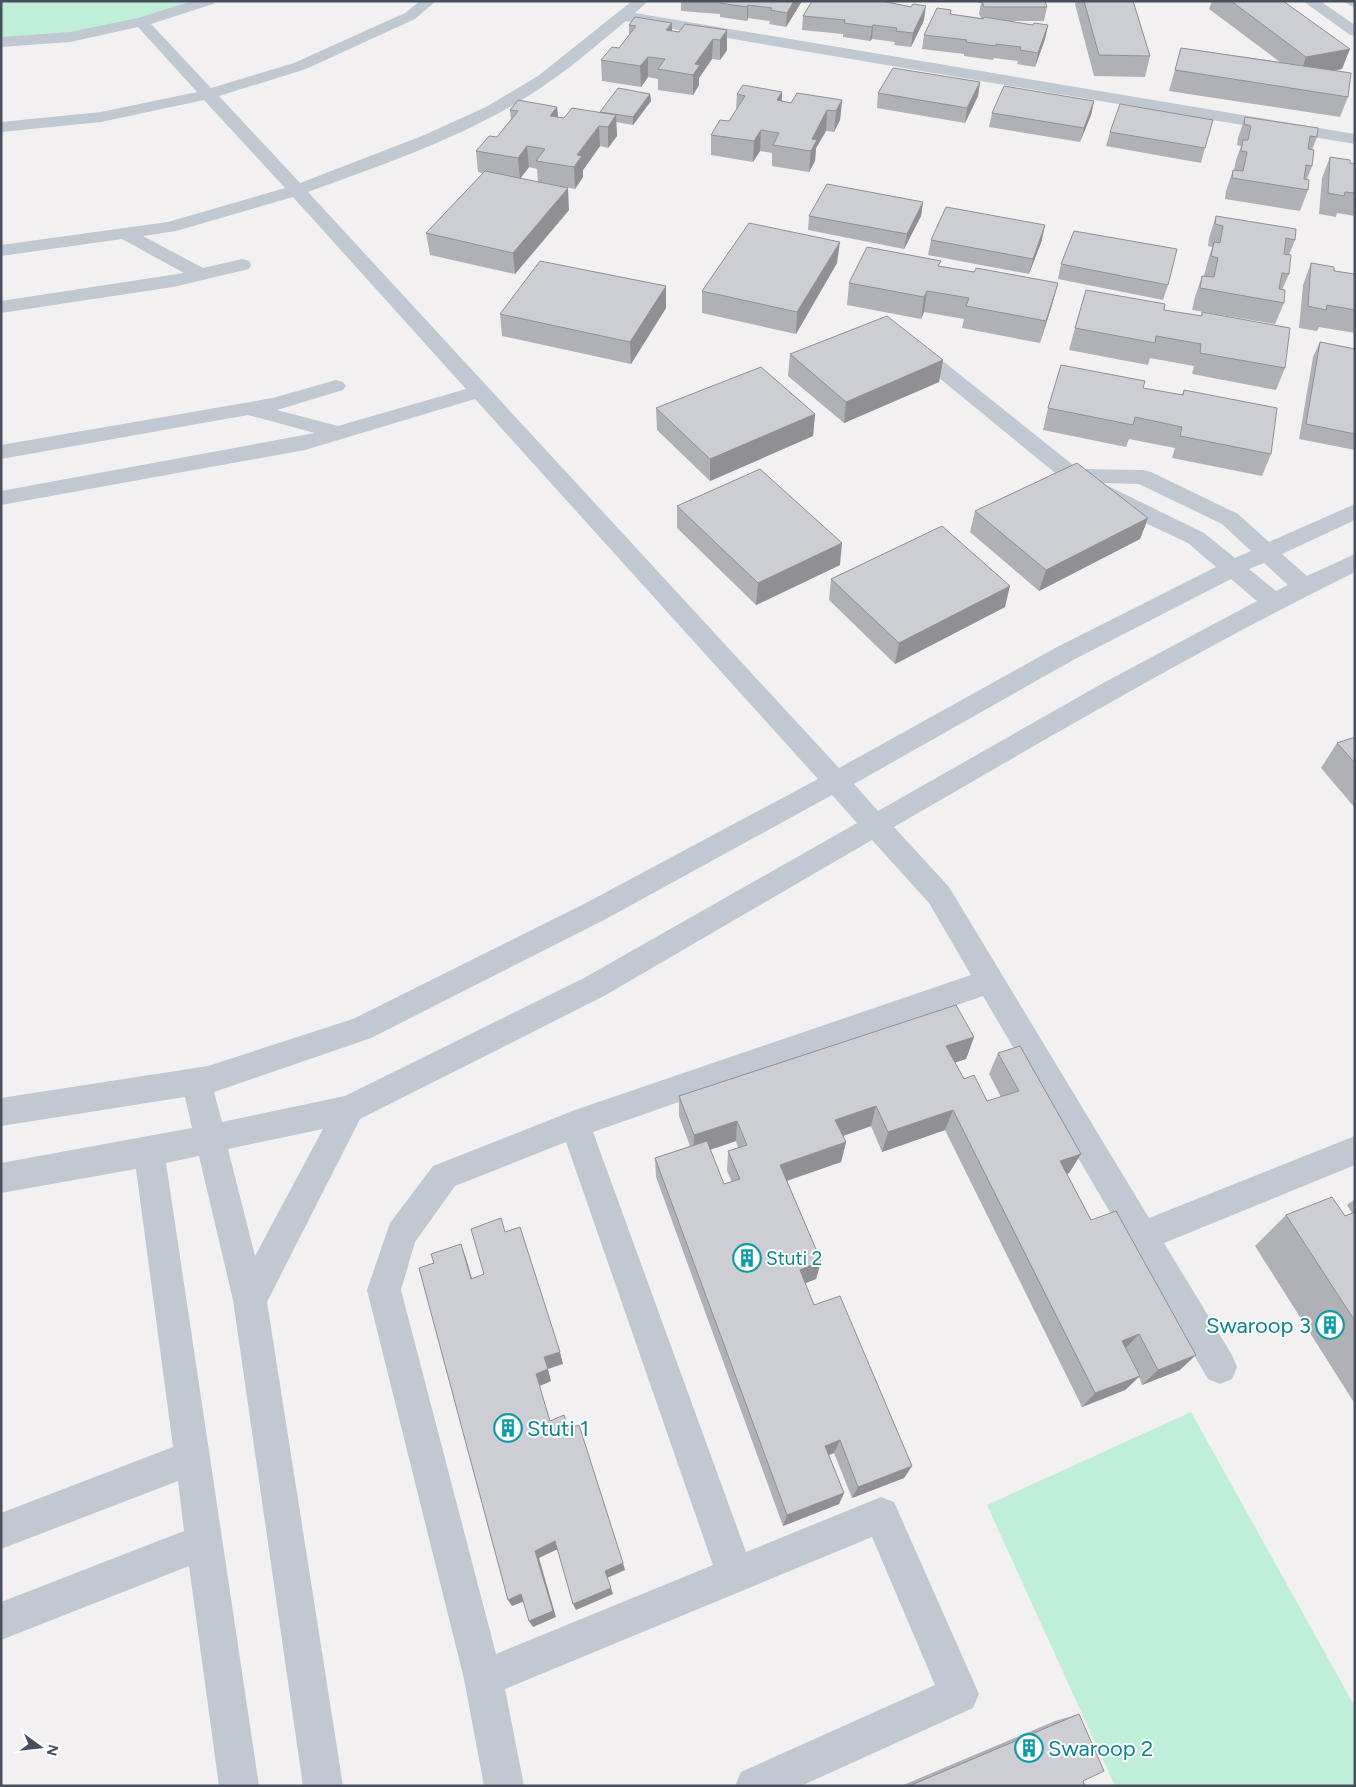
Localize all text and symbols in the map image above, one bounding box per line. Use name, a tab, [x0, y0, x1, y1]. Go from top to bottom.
building icon: Stuti 2	[732, 1243, 762, 1273]
place label: Stuti 2	[766, 1247, 822, 1270]
building icon: Swaroop 3	[1315, 1310, 1345, 1340]
place label: Swaroop 3	[1206, 1312, 1311, 1339]
building icon: Stuti 1	[493, 1413, 523, 1443]
place label: Stuti 1	[527, 1415, 589, 1442]
north arrow	[15, 1722, 65, 1772]
building icon: Swaroop 2	[1014, 1733, 1044, 1763]
place label: Swaroop 2	[1048, 1735, 1153, 1762]
text: N	[42, 1743, 62, 1758]

